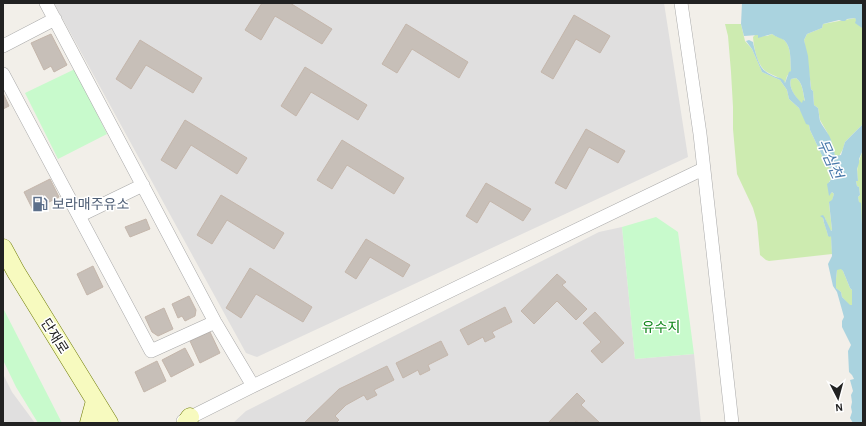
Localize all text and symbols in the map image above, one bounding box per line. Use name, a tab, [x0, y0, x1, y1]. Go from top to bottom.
water label: 무심천	[814, 137, 847, 183]
fuel station icon: 보라매주유소	[31, 195, 49, 213]
place label: 보라매주유소	[52, 197, 129, 212]
street label: 단재로	[38, 316, 71, 357]
park label: 유수지	[642, 320, 680, 335]
north arrow	[818, 378, 858, 418]
text: N	[835, 402, 843, 413]

